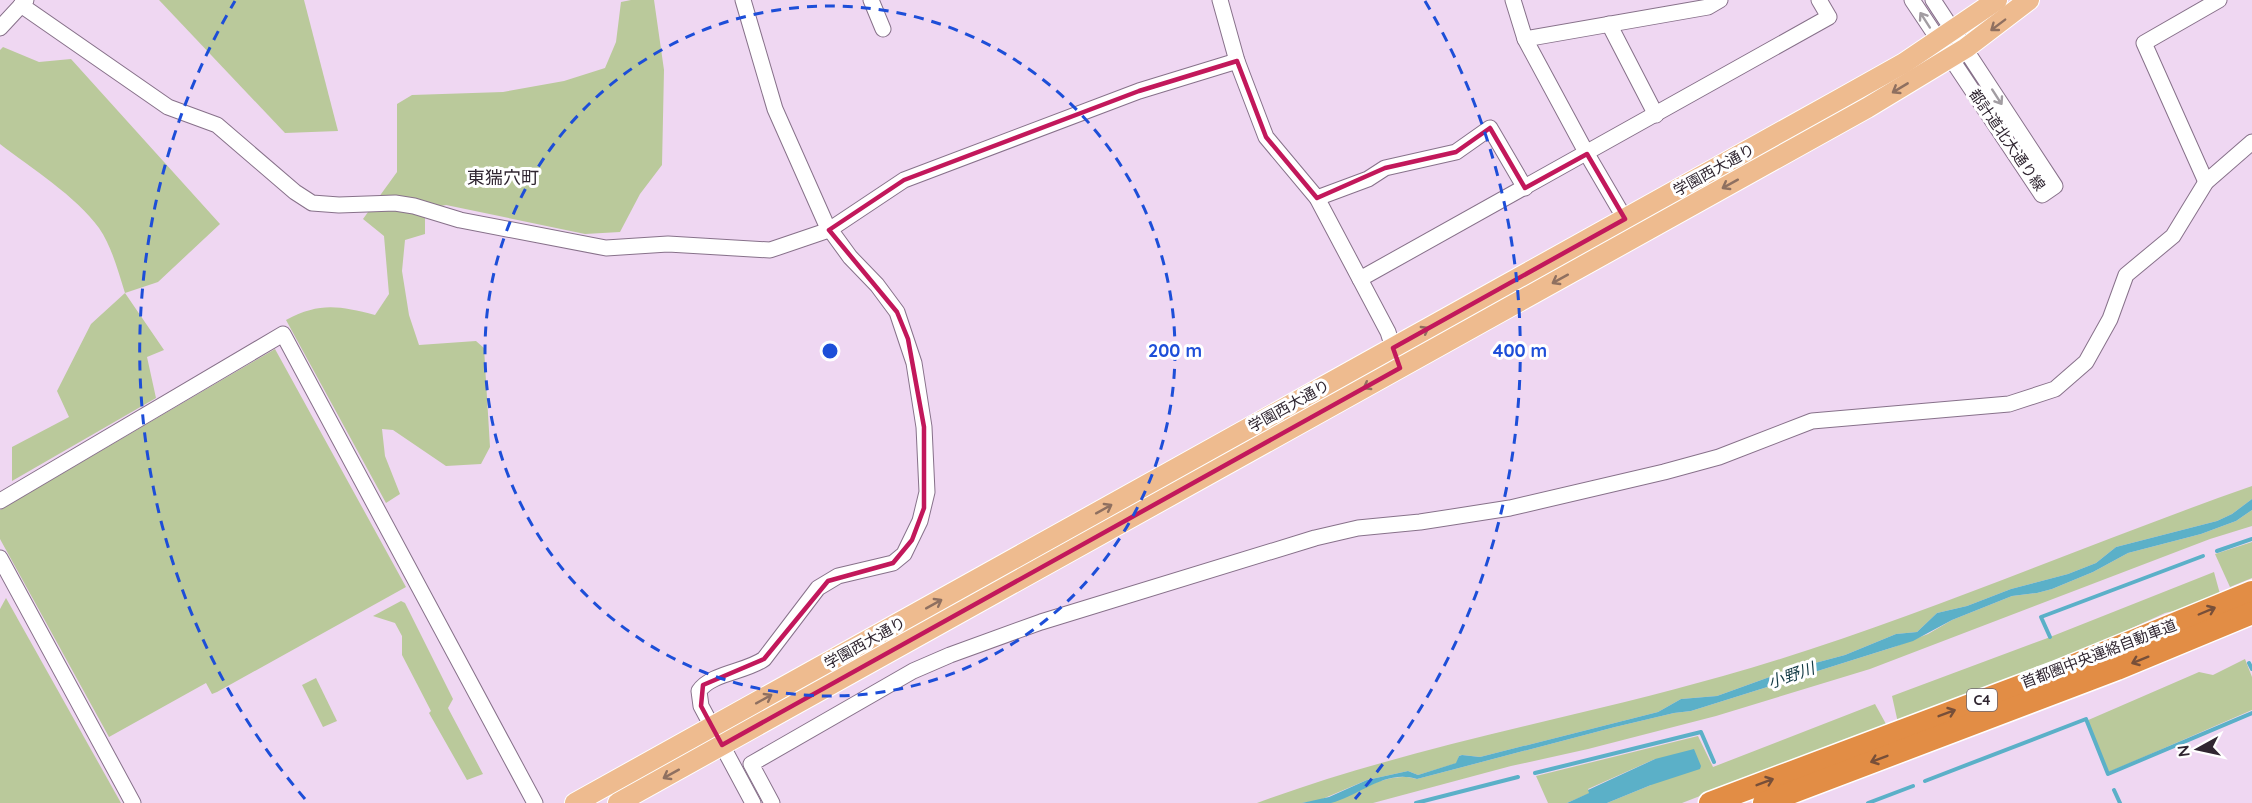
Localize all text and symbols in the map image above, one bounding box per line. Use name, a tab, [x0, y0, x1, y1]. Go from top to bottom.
one-way arrow	[1919, 13, 1931, 29]
one-way arrow	[1990, 18, 2006, 31]
one-way arrow	[1892, 83, 1909, 95]
street label: 都計道北大通り線	[1965, 85, 2050, 194]
one-way arrow	[1992, 88, 2004, 105]
street label: 学園西大通り	[1670, 139, 1758, 200]
district label: 東猯穴町	[467, 166, 539, 189]
one-way arrow	[1722, 178, 1739, 190]
one-way arrow	[1551, 273, 1568, 285]
one-way arrow	[1412, 326, 1430, 337]
text: 200 m	[1148, 339, 1202, 362]
text: 400 m	[1493, 339, 1547, 362]
centre of rings	[820, 341, 840, 361]
street label: 学園西大通り	[1245, 375, 1333, 436]
one-way arrow	[1363, 378, 1380, 390]
one-way arrow	[1095, 503, 1113, 514]
one-way arrow	[925, 598, 942, 610]
one-way arrow	[2198, 605, 2216, 616]
street label: 学園西大通り	[821, 612, 909, 673]
street label: 首都圏中央連絡自動車道	[2018, 615, 2179, 692]
one-way arrow	[2131, 655, 2150, 666]
water label: 小野川	[1765, 657, 1819, 692]
road number: C4	[1967, 689, 1997, 711]
one-way arrow	[755, 693, 772, 705]
one-way arrow	[1937, 707, 1956, 718]
north arrow	[2168, 719, 2228, 779]
text: N	[2172, 744, 2194, 758]
one-way arrow	[1870, 754, 1889, 765]
one-way arrow	[663, 768, 680, 780]
one-way arrow	[1755, 776, 1774, 787]

